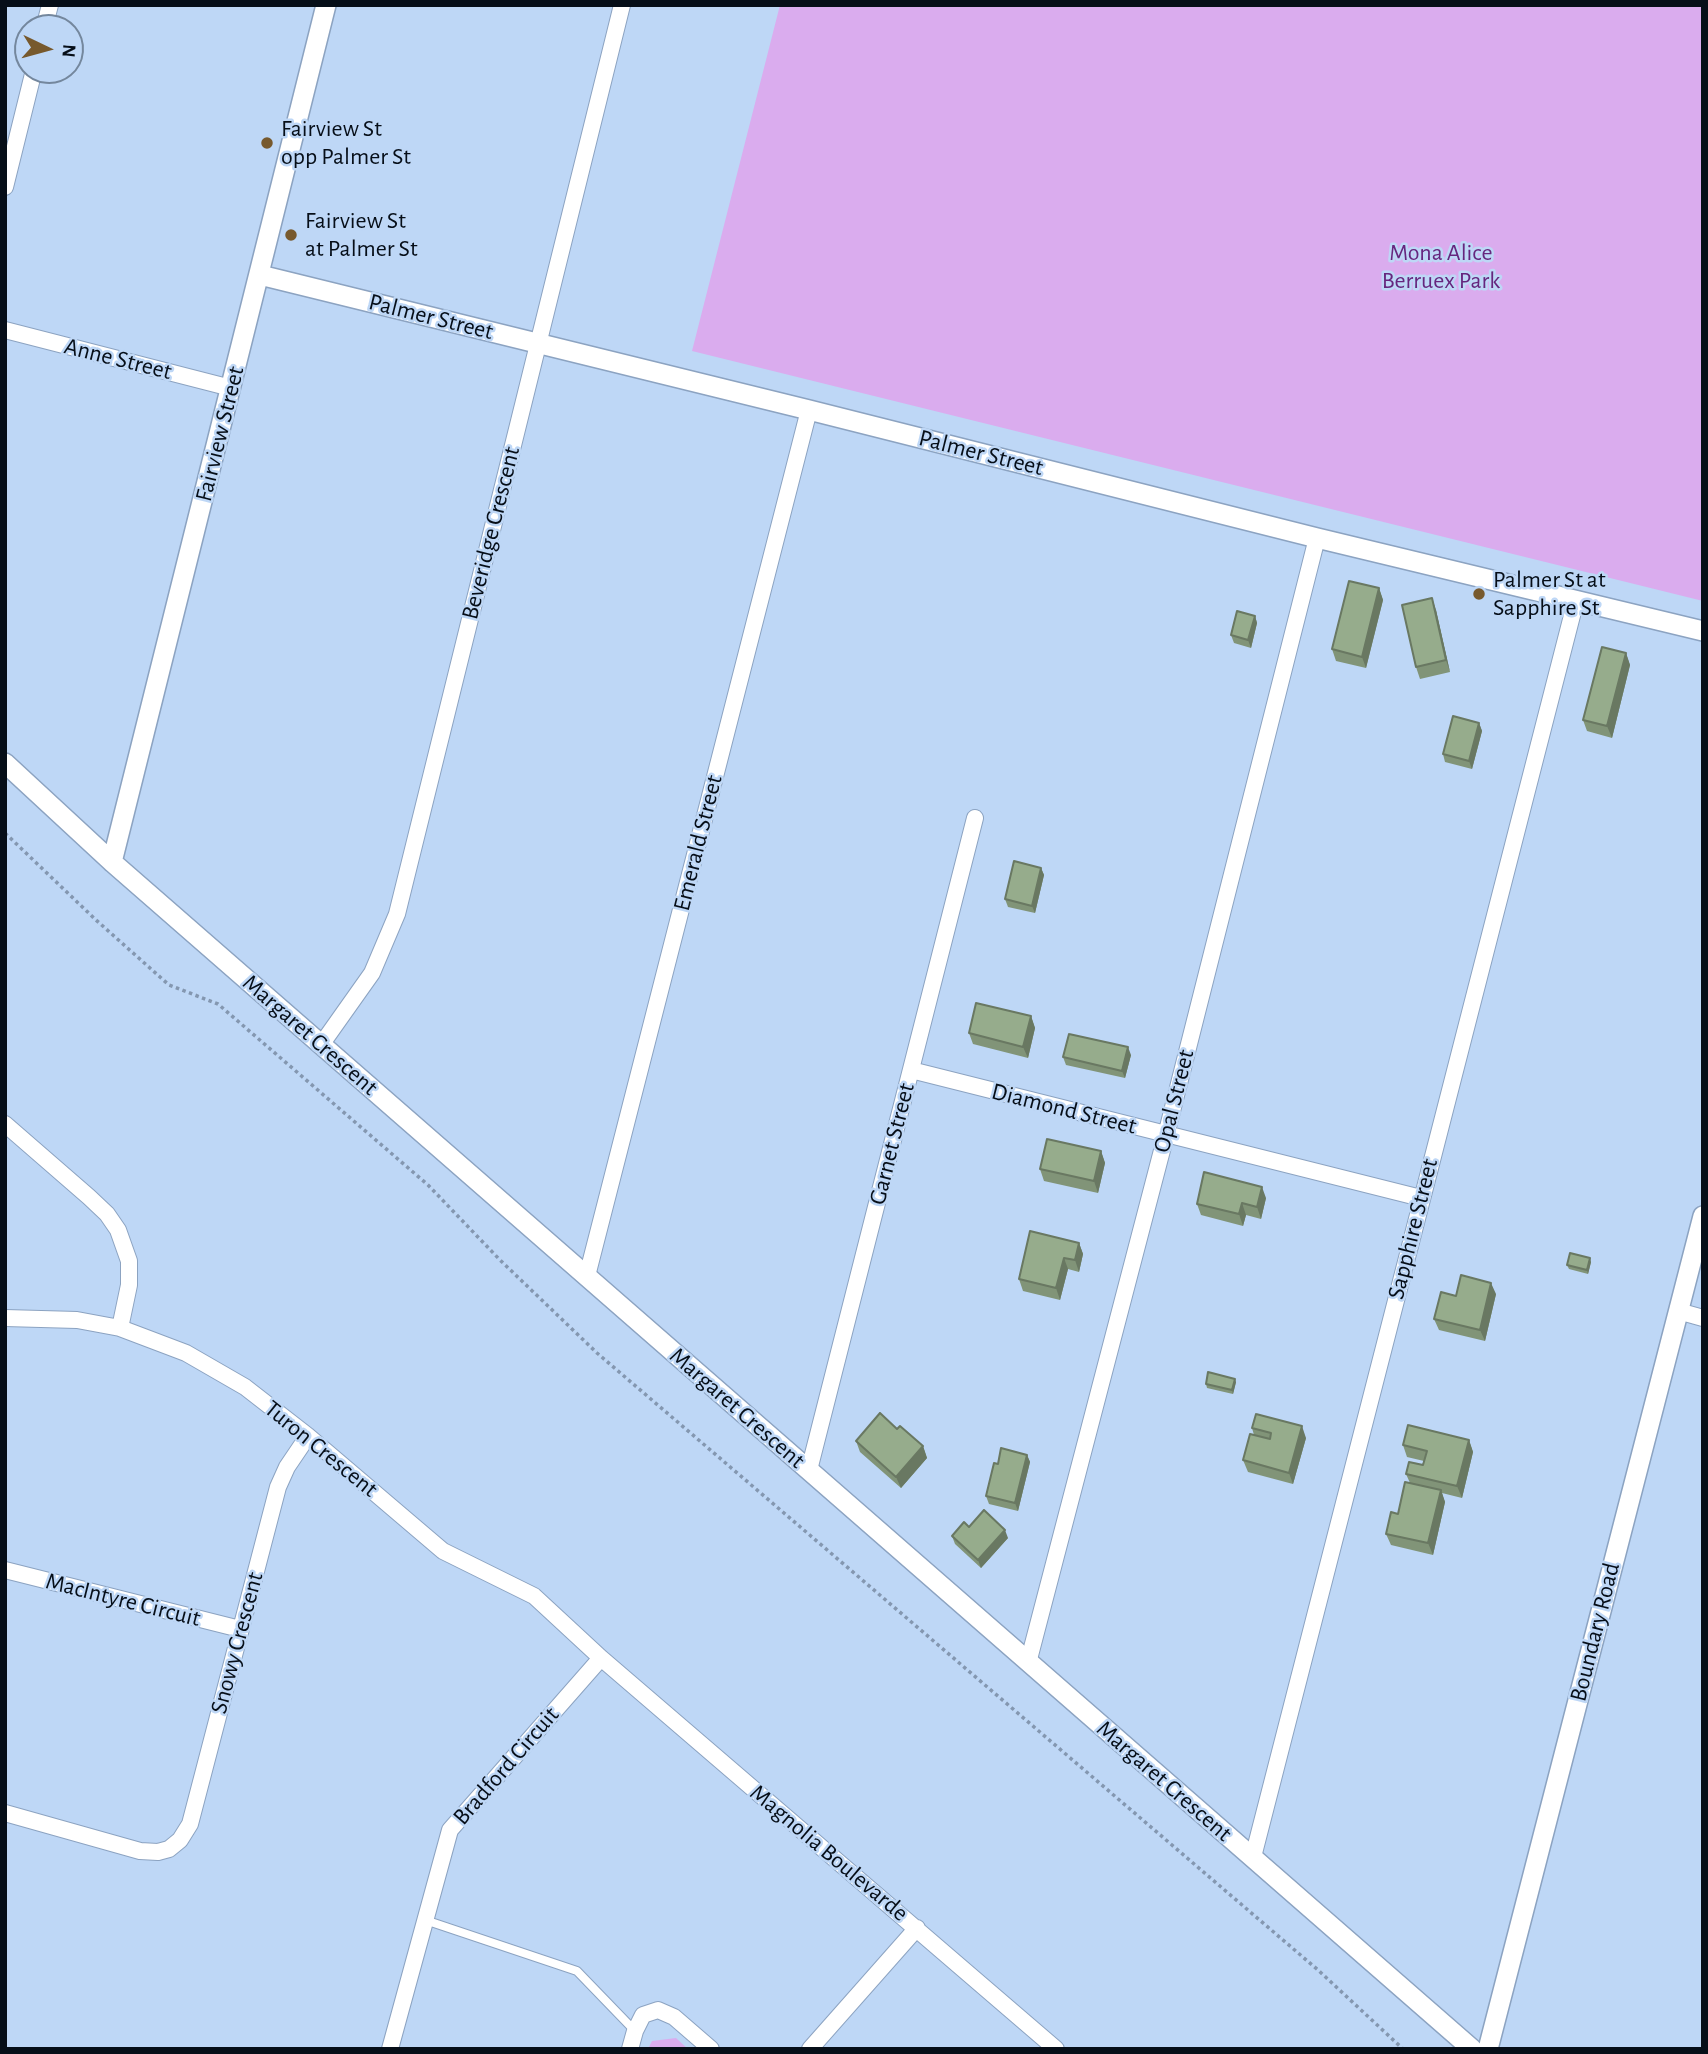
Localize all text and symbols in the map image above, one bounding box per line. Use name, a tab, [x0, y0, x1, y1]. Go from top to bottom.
north arrow	[14, 14, 84, 84]
text: N	[58, 43, 78, 58]
place label: Fairview St opp Palmer St	[281, 115, 411, 171]
marker: Fairview St opp Palmer St	[259, 135, 275, 151]
place label: Fairview St at Palmer St	[305, 207, 418, 263]
marker: Fairview St at Palmer St	[283, 227, 299, 243]
park label: Mona Alice Berruex Park	[1382, 239, 1500, 295]
street label: Palmer Street	[366, 288, 496, 346]
street label: Anne Street	[61, 332, 175, 386]
street label: Fairview Street	[189, 363, 251, 505]
street label: Palmer Street	[916, 424, 1046, 482]
street label: Beveridge Crescent	[456, 443, 526, 623]
place label: Palmer St at Sapphire St	[1493, 566, 1606, 622]
marker: Palmer St at Sapphire St	[1471, 586, 1487, 602]
street label: Emerald Street	[667, 772, 729, 914]
street label: Margaret Crescent	[236, 968, 384, 1102]
street label: Opal Street	[1147, 1047, 1201, 1155]
street label: Diamond Street	[989, 1077, 1139, 1141]
street label: Garnet Street	[863, 1080, 921, 1208]
street label: Sapphire Street	[1382, 1156, 1444, 1302]
street label: Margaret Crescent	[663, 1341, 811, 1475]
street label: Turon Crescent	[258, 1395, 384, 1503]
street label: Boundary Road	[1564, 1560, 1626, 1704]
street label: MacIntyre Circuit	[43, 1567, 203, 1633]
street label: Snowy Crescent	[204, 1569, 270, 1717]
street label: Bradford Circuit	[447, 1701, 565, 1831]
street label: Margaret Crescent	[1090, 1714, 1238, 1848]
street label: Magnolia Boulevarde	[744, 1778, 914, 1928]

